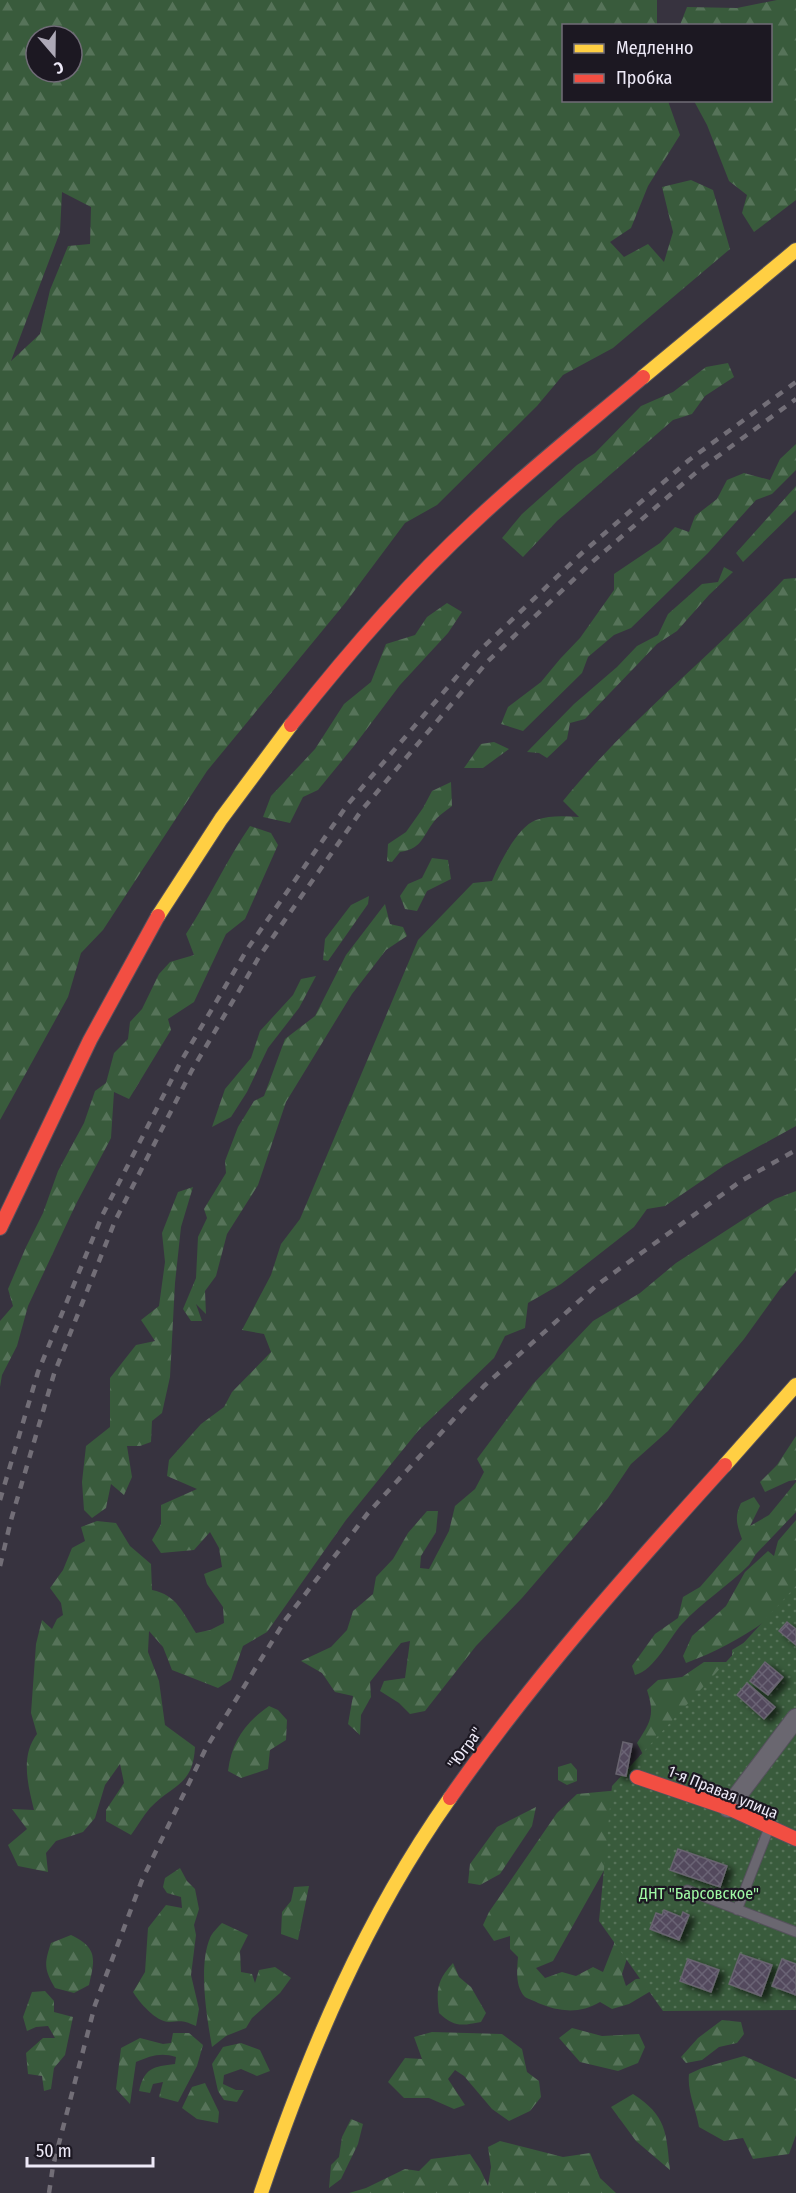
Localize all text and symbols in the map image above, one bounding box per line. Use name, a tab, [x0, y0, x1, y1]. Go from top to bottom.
north arrow	[24, 24, 84, 84]
legend	[562, 24, 772, 102]
text: Медленно	[616, 37, 694, 59]
text: С	[51, 57, 66, 78]
text: Пробка	[616, 67, 672, 89]
street label: "Югра"	[443, 1723, 487, 1773]
street label: 1-я Правая улица	[665, 1761, 781, 1823]
park label: ДНТ "Барсовское"	[638, 1884, 759, 1903]
scale bar	[27, 2130, 153, 2168]
text: 50 m	[36, 2140, 72, 2162]

